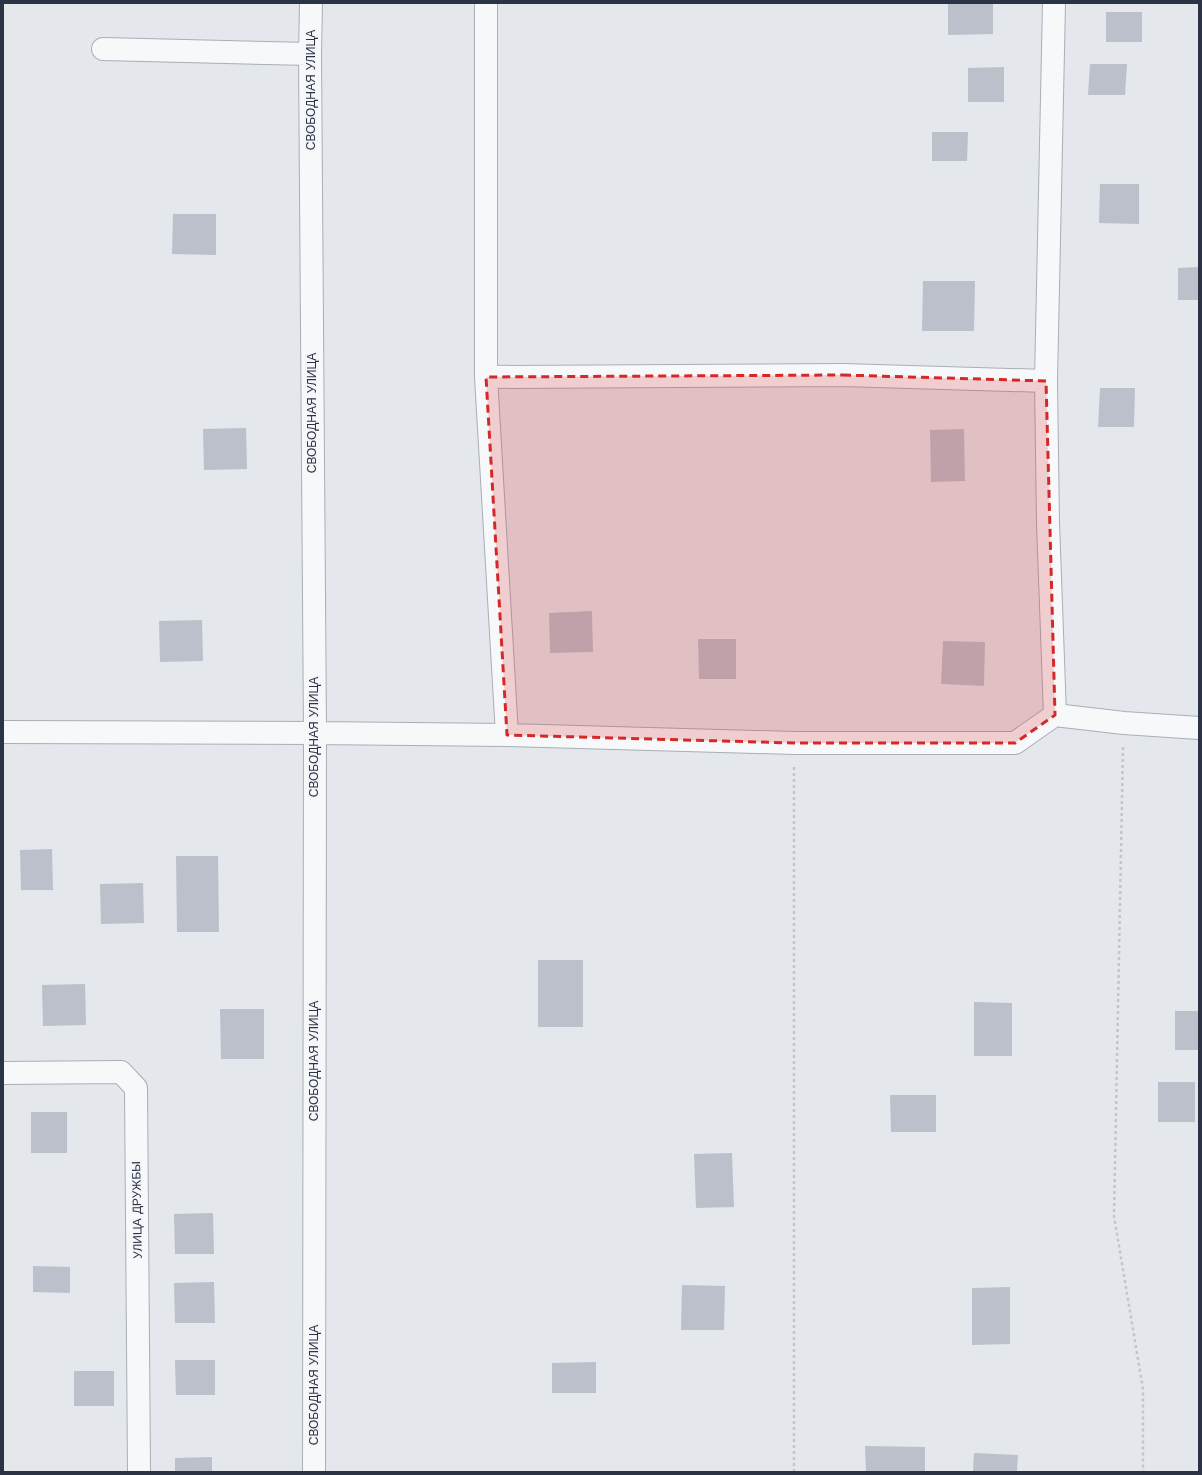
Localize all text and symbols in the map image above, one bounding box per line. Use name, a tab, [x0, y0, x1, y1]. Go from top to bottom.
street label: СВОБОДНАЯ УЛИЦА	[304, 30, 318, 150]
street label: СВОБОДНАЯ УЛИЦА	[305, 353, 319, 473]
street label: СВОБОДНАЯ УЛИЦА	[307, 677, 321, 797]
street label: СВОБОДНАЯ УЛИЦА	[307, 1001, 321, 1121]
street label: УЛИЦА ДРУЖБЫ	[129, 1161, 145, 1259]
street label: СВОБОДНАЯ УЛИЦА	[307, 1325, 321, 1445]

